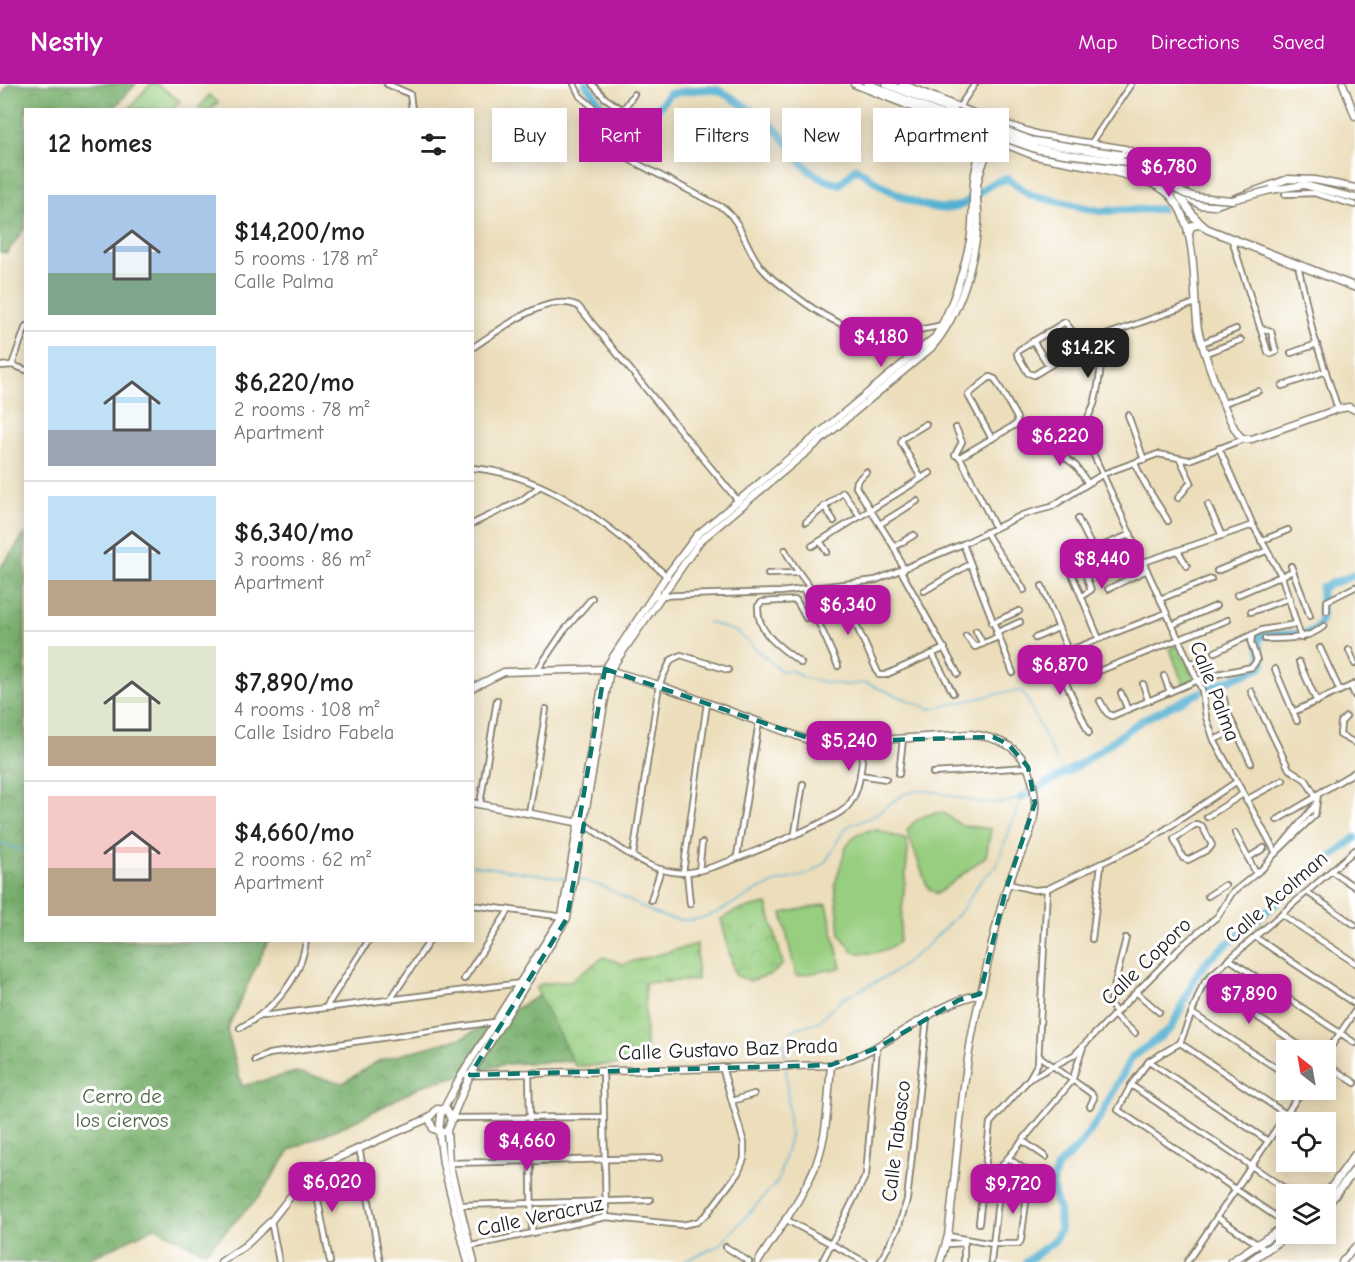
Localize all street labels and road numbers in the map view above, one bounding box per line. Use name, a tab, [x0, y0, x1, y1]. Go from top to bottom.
street label: Calle Palma	[1185, 638, 1245, 744]
street label: Calle Acolman	[1220, 846, 1332, 948]
street label: Calle Coporo	[1096, 912, 1196, 1010]
street label: Calle Gustavo Baz Prada	[618, 1033, 838, 1065]
street label: Calle Tabasco	[877, 1079, 915, 1203]
street label: Calle Veracruz	[475, 1191, 605, 1241]

